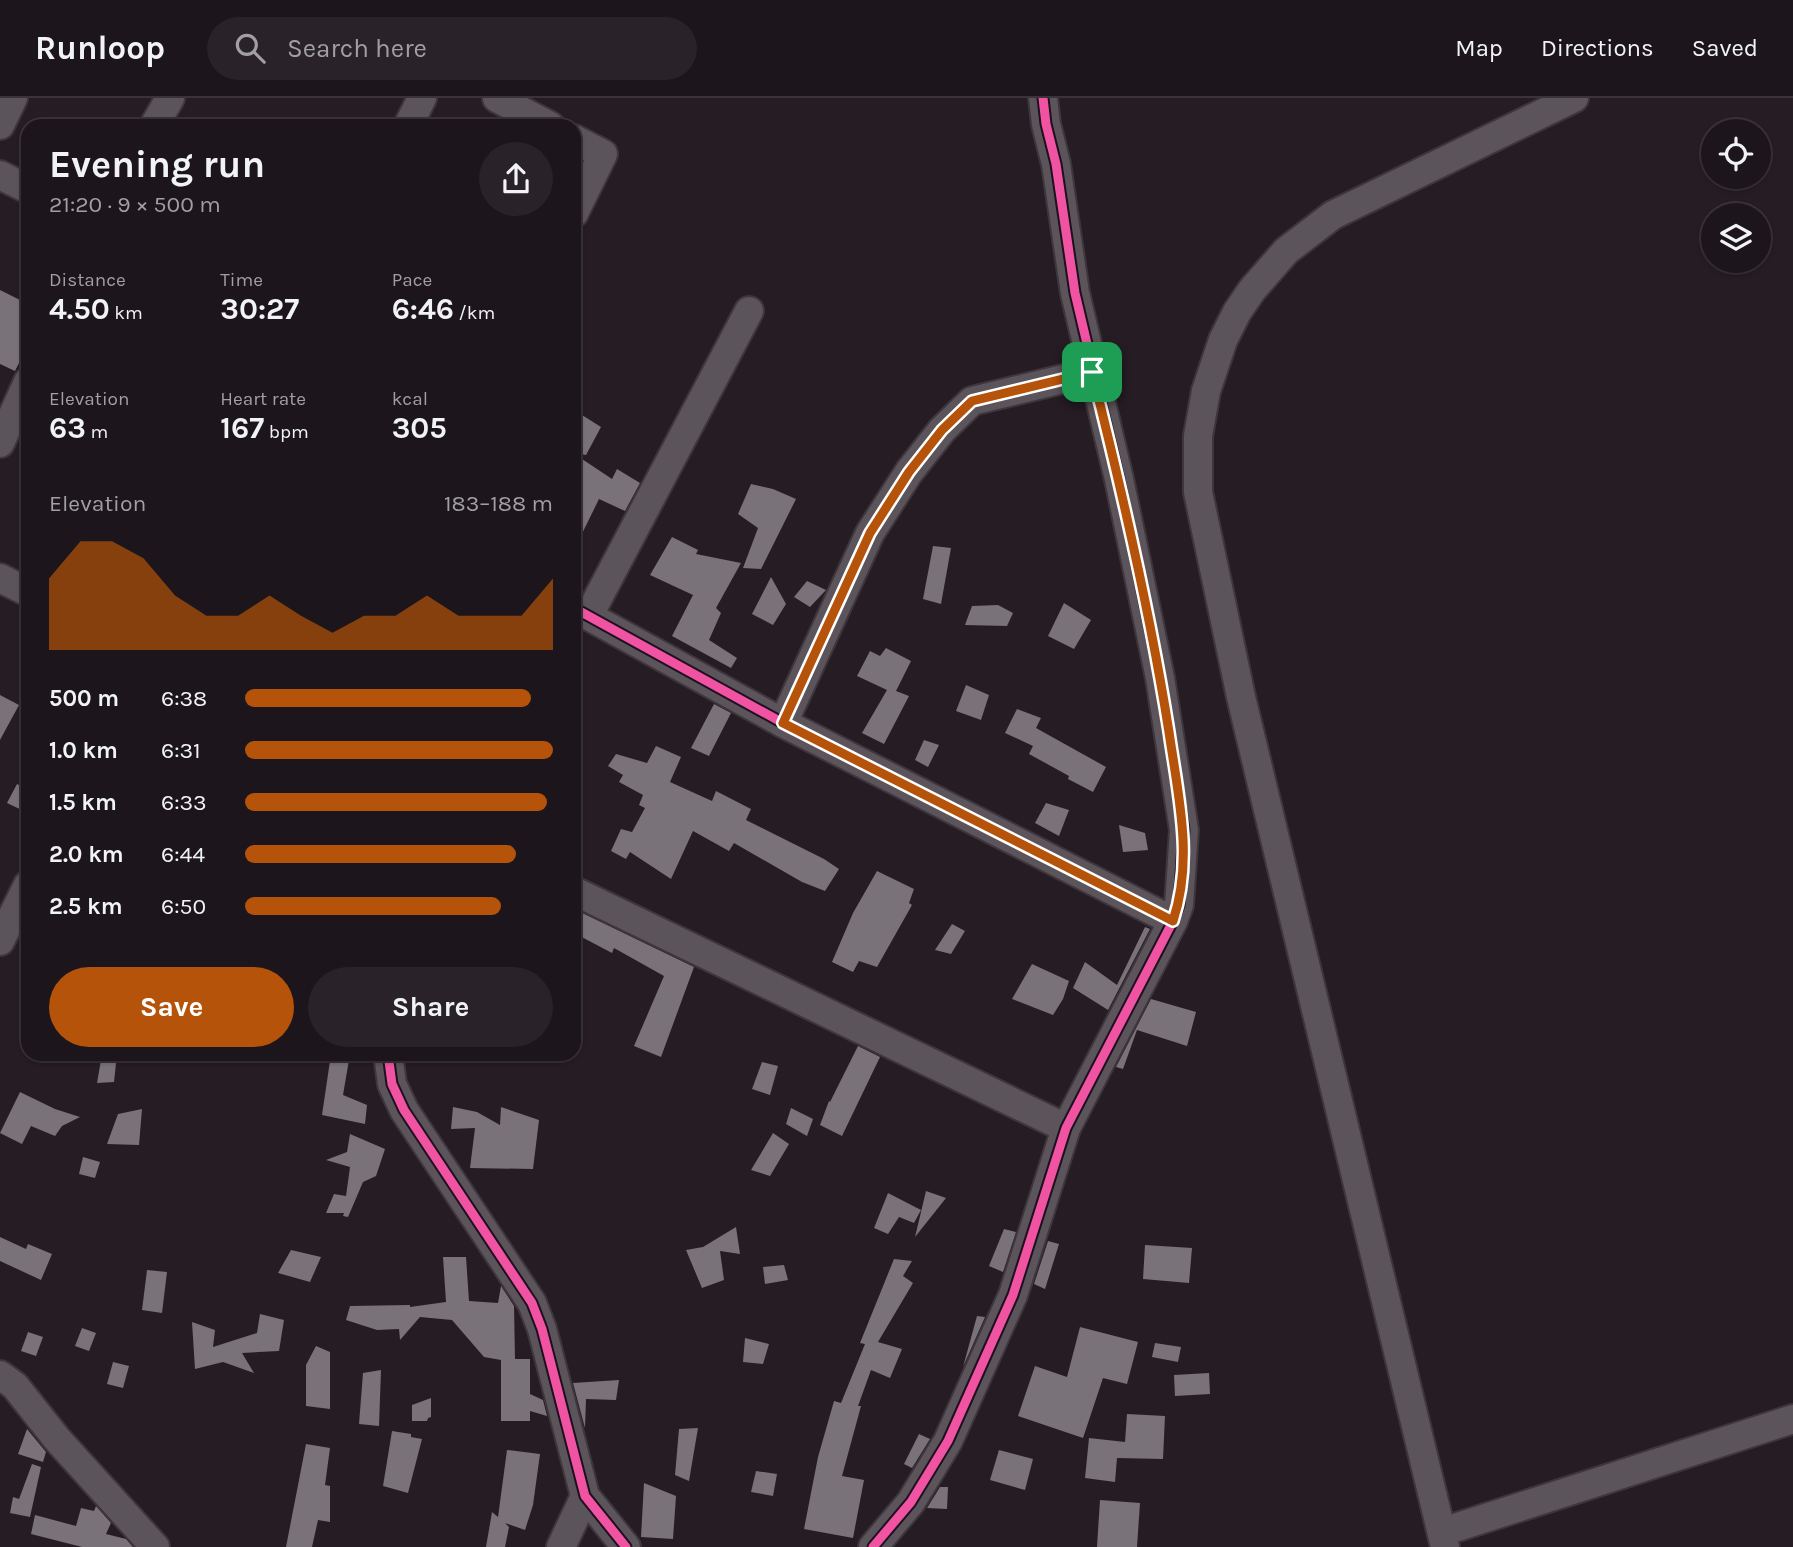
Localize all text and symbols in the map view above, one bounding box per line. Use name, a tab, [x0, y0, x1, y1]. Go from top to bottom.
search box	[207, 17, 697, 80]
text: Runloop	[35, 29, 165, 67]
icon: search	[231, 29, 269, 67]
text: Search here	[287, 33, 427, 64]
text: Map	[1455, 34, 1503, 62]
text: Directions	[1541, 34, 1654, 62]
text: Saved	[1692, 34, 1758, 62]
map controls	[1701, 119, 1771, 273]
button: locate	[1701, 119, 1771, 189]
text: Evening run	[49, 142, 265, 187]
button: share	[479, 142, 553, 216]
text: 21:20 · 9 × 500 m	[49, 191, 221, 218]
button: layers	[1701, 203, 1771, 273]
text: Distance	[49, 269, 126, 291]
text: Time	[220, 269, 263, 291]
text: Pace	[392, 269, 432, 291]
text: 4.50	[49, 291, 110, 327]
text: 30:27	[220, 291, 299, 327]
text: 6:46	[392, 291, 454, 327]
text: km	[110, 302, 143, 324]
text: /km	[454, 302, 495, 324]
pin	[1062, 342, 1122, 402]
icon: arrive	[1073, 353, 1111, 391]
text: Elevation	[49, 388, 129, 410]
text: Heart rate	[220, 388, 306, 410]
text: kcal	[392, 388, 428, 410]
text: 63	[49, 410, 86, 446]
text: 167	[220, 410, 264, 446]
text: 305	[392, 410, 447, 446]
text: m	[86, 421, 108, 443]
text: bpm	[264, 421, 309, 443]
text: Elevation	[49, 490, 146, 517]
text: 183–188 m	[444, 490, 553, 517]
text: 500 m	[49, 685, 119, 712]
text: 6:38	[161, 685, 207, 712]
text: 1.0 km	[49, 737, 118, 764]
text: 6:31	[161, 737, 201, 764]
text: 1.5 km	[49, 789, 117, 816]
text: 6:33	[161, 789, 207, 816]
text: 2.0 km	[49, 841, 124, 868]
text: 6:44	[161, 841, 205, 868]
text: 2.5 km	[49, 893, 123, 920]
text: 6:50	[161, 893, 206, 920]
button: Save	[49, 967, 294, 1047]
button: Share	[308, 967, 553, 1047]

